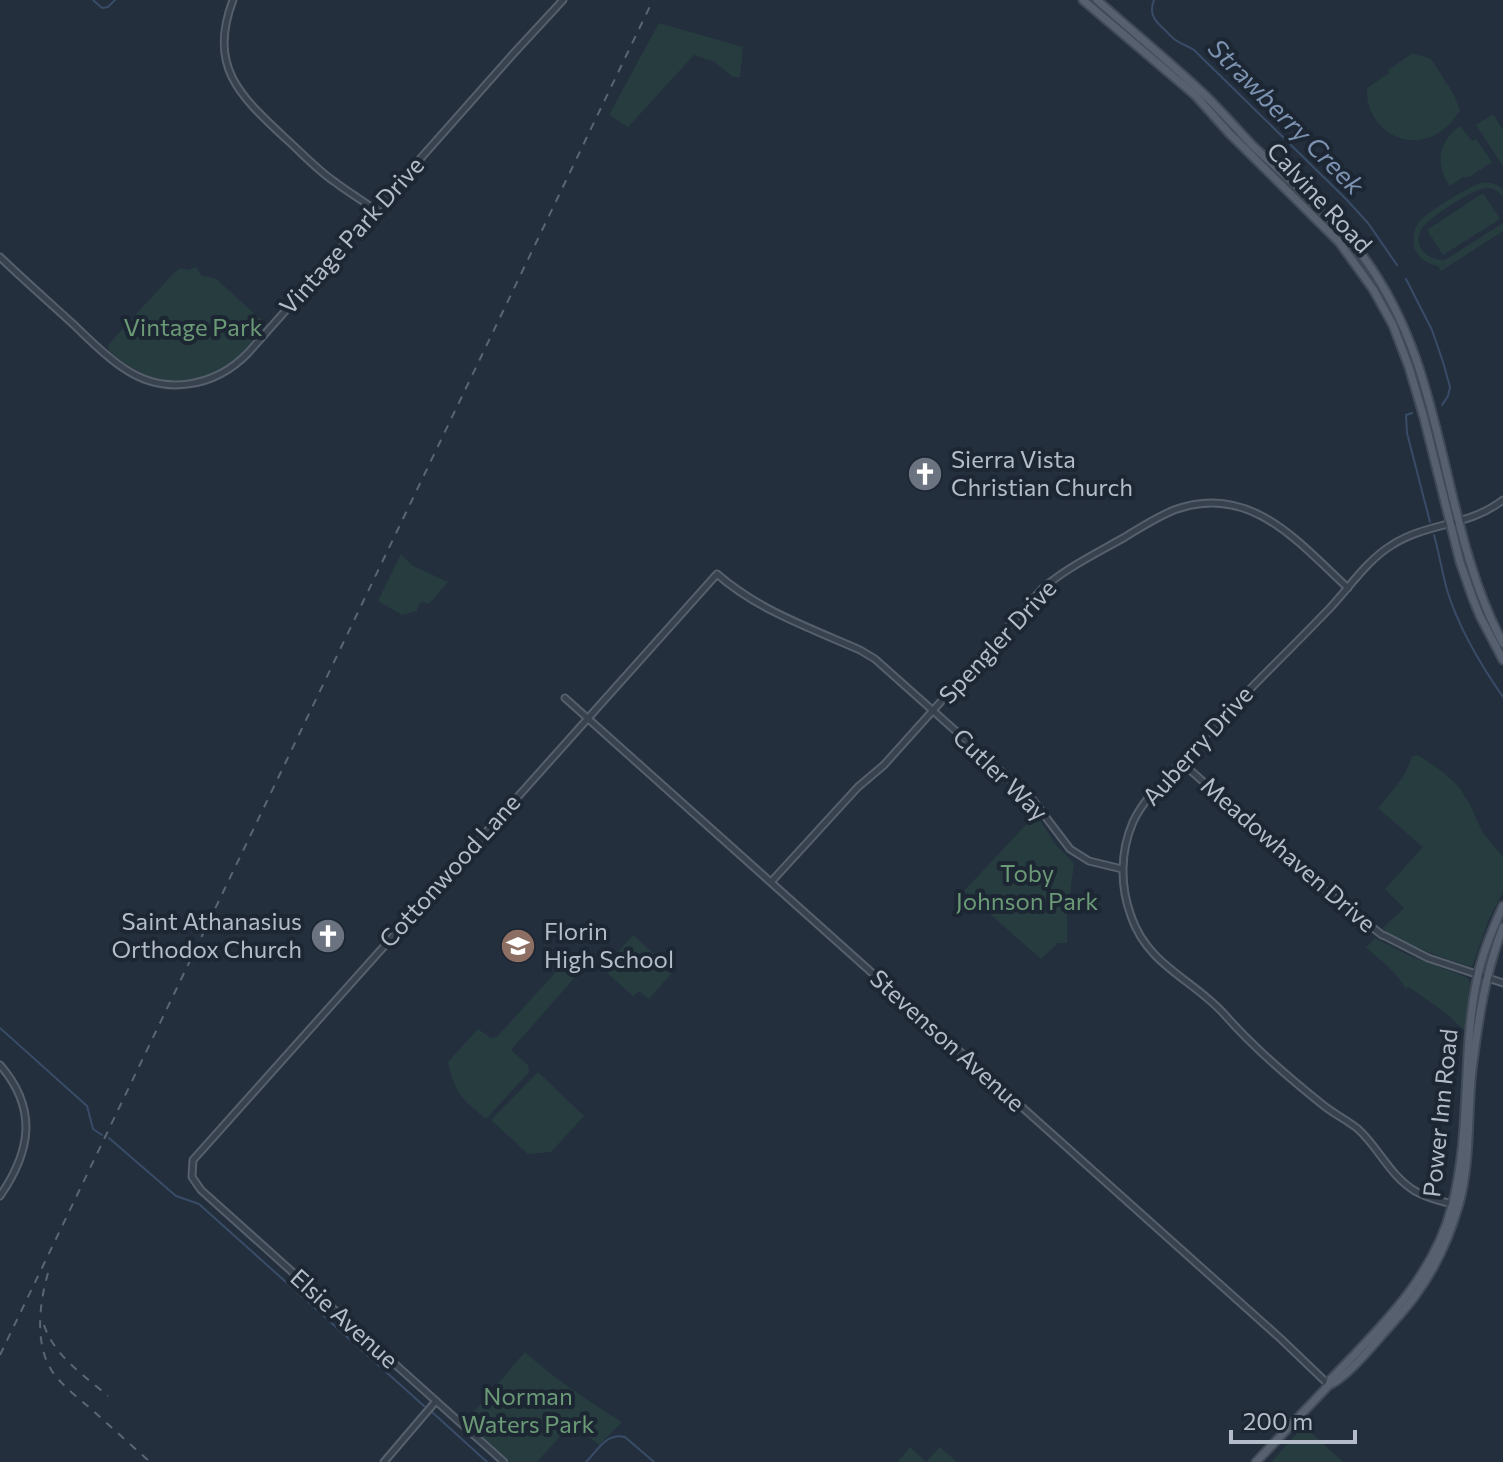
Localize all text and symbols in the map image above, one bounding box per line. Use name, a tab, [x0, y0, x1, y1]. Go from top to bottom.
water label: Strawberry Creek	[1203, 32, 1372, 201]
street label: Calvine Road	[1262, 136, 1379, 258]
street label: Vintage Park Drive	[273, 150, 429, 320]
park label: Vintage Park	[123, 312, 263, 341]
place label: Sierra Vista Christian Church	[951, 444, 1133, 501]
church icon: Sierra Vista Christian Church	[906, 455, 944, 493]
street label: Spengler Drive	[932, 573, 1062, 709]
street label: Auberry Drive	[1136, 679, 1258, 811]
street label: Cutler Way	[948, 722, 1054, 826]
street label: Meadowhaven Drive	[1196, 770, 1382, 938]
street label: Cottonwood Lane	[372, 787, 525, 953]
park label: Toby Johnson Park	[956, 858, 1098, 915]
place label: Saint Athanasius Orthodox Church	[111, 906, 302, 963]
place label: Florin High School	[544, 916, 674, 973]
church icon: Saint Athanasius Orthodox Church	[309, 917, 347, 955]
school or university icon: Florin High School	[499, 927, 537, 965]
street label: Stevenson Avenue	[865, 963, 1031, 1117]
street label: Power Inn Road	[1416, 1027, 1463, 1198]
street label: Elsie Avenue	[285, 1262, 405, 1374]
park label: Norman Waters Park	[462, 1381, 595, 1438]
scale bar	[1231, 1394, 1355, 1444]
text: 200 m	[1243, 1406, 1313, 1435]

